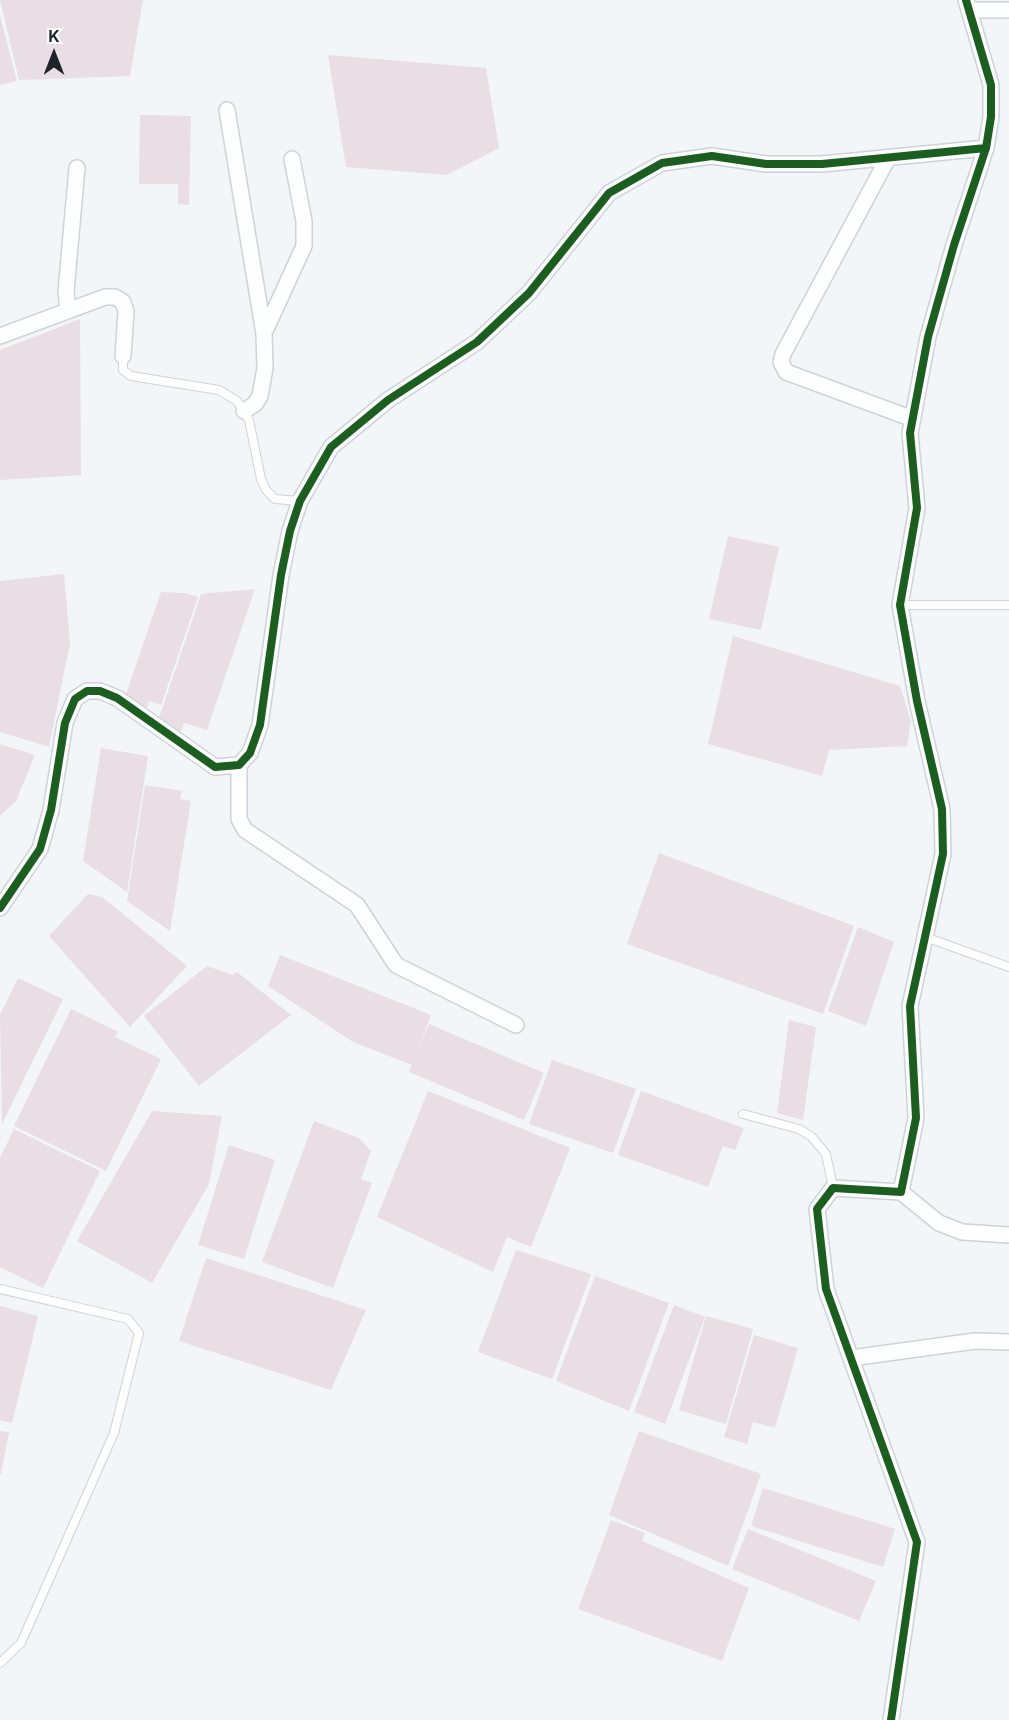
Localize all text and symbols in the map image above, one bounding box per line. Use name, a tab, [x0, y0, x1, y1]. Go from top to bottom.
north arrow	[24, 24, 84, 84]
text: K	[48, 26, 60, 46]

